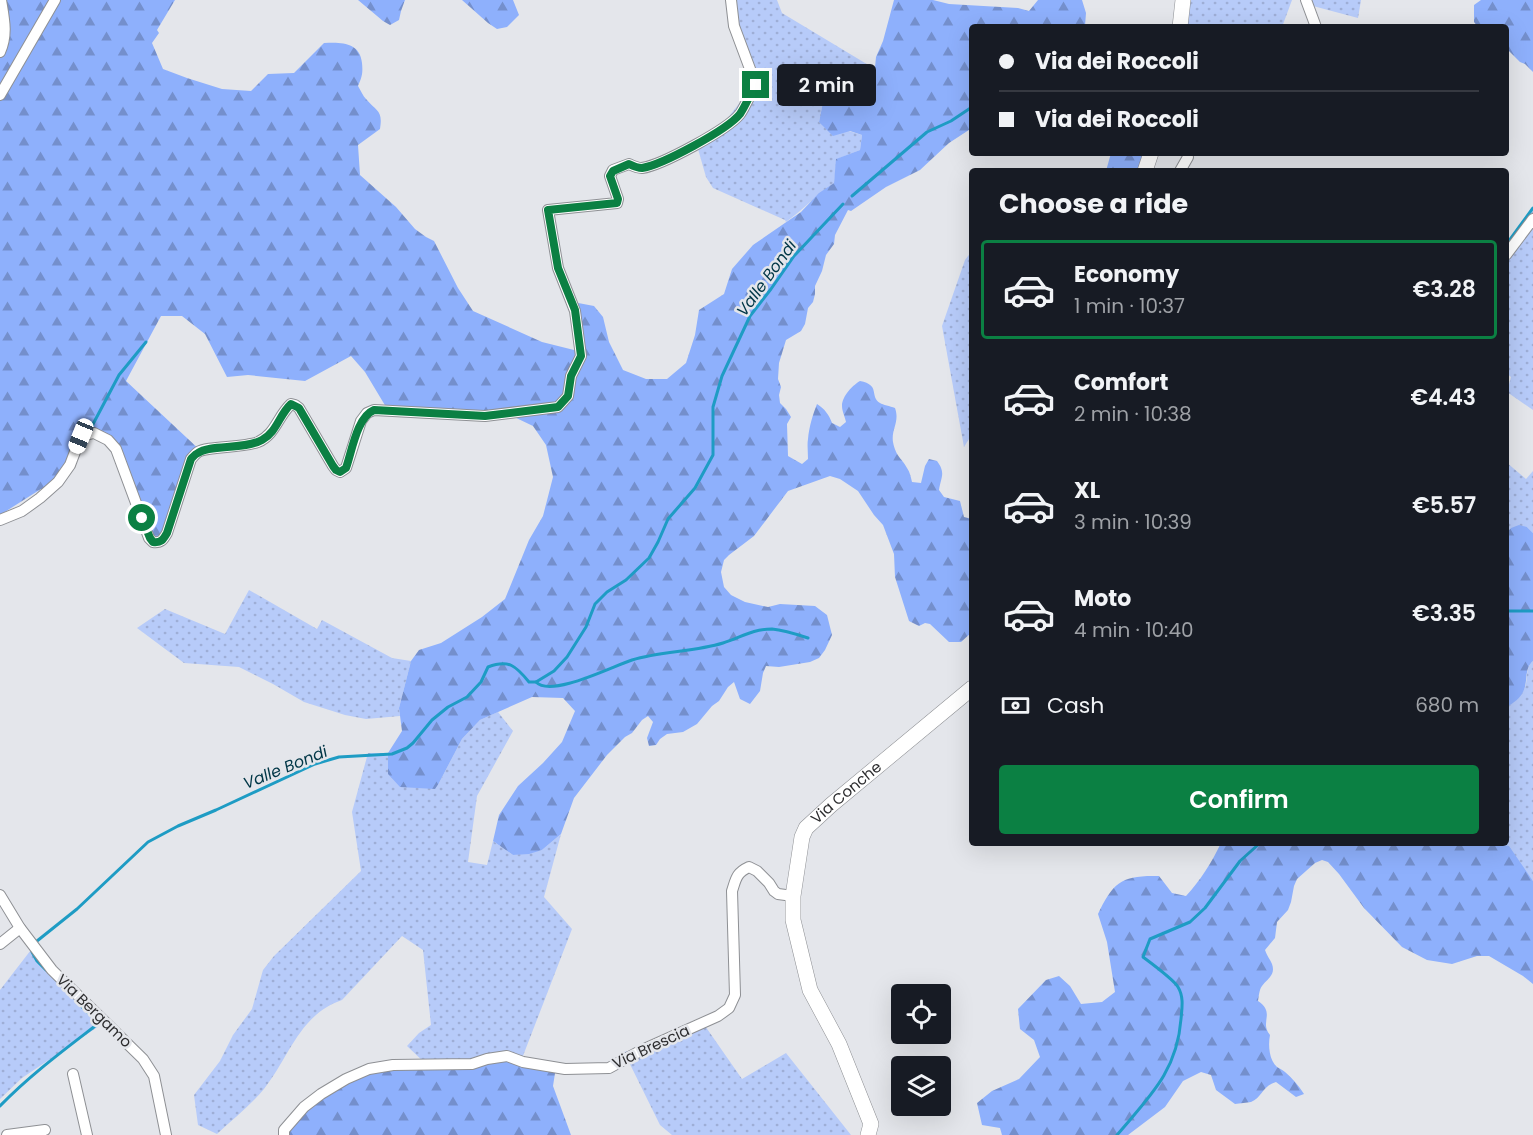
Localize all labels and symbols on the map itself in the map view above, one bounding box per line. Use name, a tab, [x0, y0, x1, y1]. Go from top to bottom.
callout: 2 min	[777, 64, 876, 106]
route end	[742, 71, 769, 98]
water label: Valle Bondi	[731, 235, 803, 321]
car	[66, 416, 96, 456]
route start	[128, 504, 155, 531]
water label: Valle Bondi	[240, 740, 332, 795]
street label: Via Conche	[806, 756, 886, 828]
street label: Via Bergamo	[52, 969, 137, 1052]
street label: Via Brescia	[609, 1020, 693, 1074]

